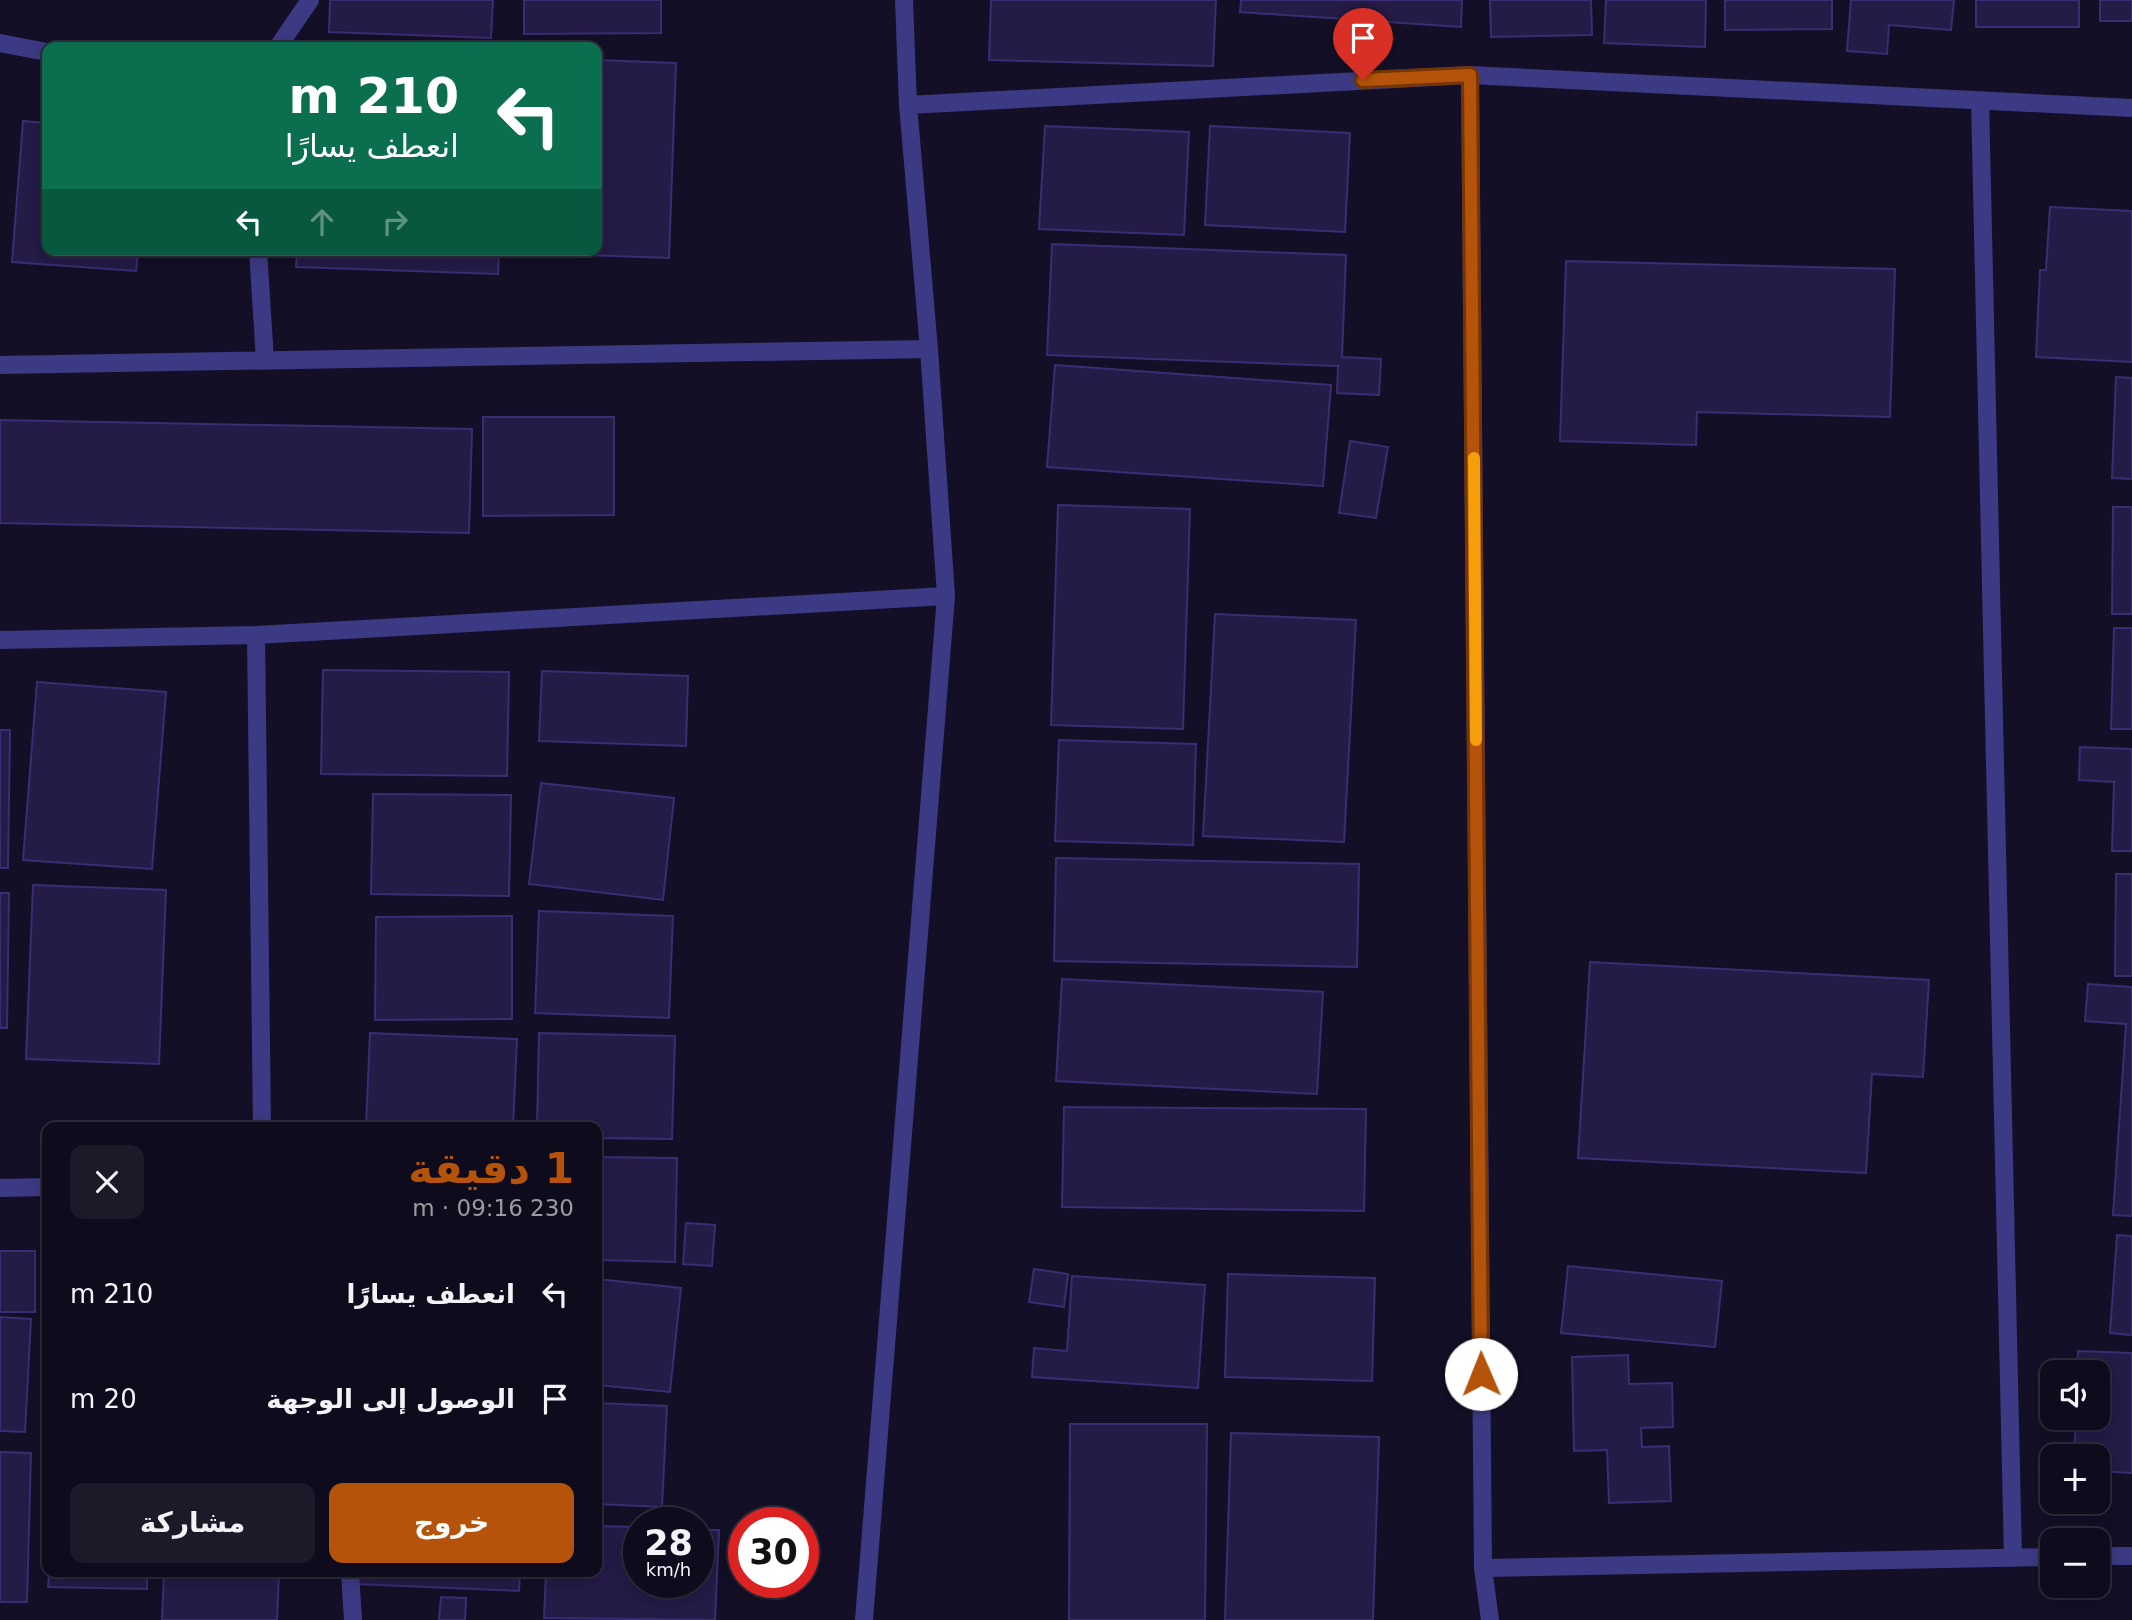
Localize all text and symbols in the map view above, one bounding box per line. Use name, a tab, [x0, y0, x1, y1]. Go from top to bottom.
pin	[1333, 8, 1393, 80]
icon: arrive	[1344, 19, 1382, 57]
text: 210 m	[289, 68, 459, 125]
icon: left	[483, 70, 574, 161]
text: انعطف يسارًا	[285, 127, 459, 165]
icon: left	[230, 203, 268, 241]
icon: ahead	[303, 203, 341, 241]
icon: right	[376, 203, 414, 241]
text: 1 دقيقة	[408, 1144, 574, 1193]
button: close	[70, 1145, 144, 1219]
text: 230 m · 09:16	[412, 1195, 574, 1221]
icon: left	[536, 1275, 574, 1313]
text: 210 m	[70, 1279, 153, 1309]
text: انعطف يسارًا	[346, 1279, 515, 1309]
position arrow	[1444, 1337, 1518, 1411]
map controls	[2040, 1360, 2110, 1598]
button: sound	[2040, 1360, 2110, 1430]
icon: arrive	[536, 1380, 574, 1418]
text: 20 m	[70, 1384, 137, 1414]
text: الوصول إلى الوجهة	[266, 1384, 515, 1414]
button: +	[2040, 1444, 2110, 1514]
button: مشاركة	[70, 1483, 315, 1563]
button: خروج	[329, 1483, 574, 1563]
speed limit sign: 30	[728, 1507, 819, 1598]
text: 28	[644, 1523, 693, 1563]
button: −	[2040, 1528, 2110, 1598]
text: km/h	[646, 1559, 691, 1580]

